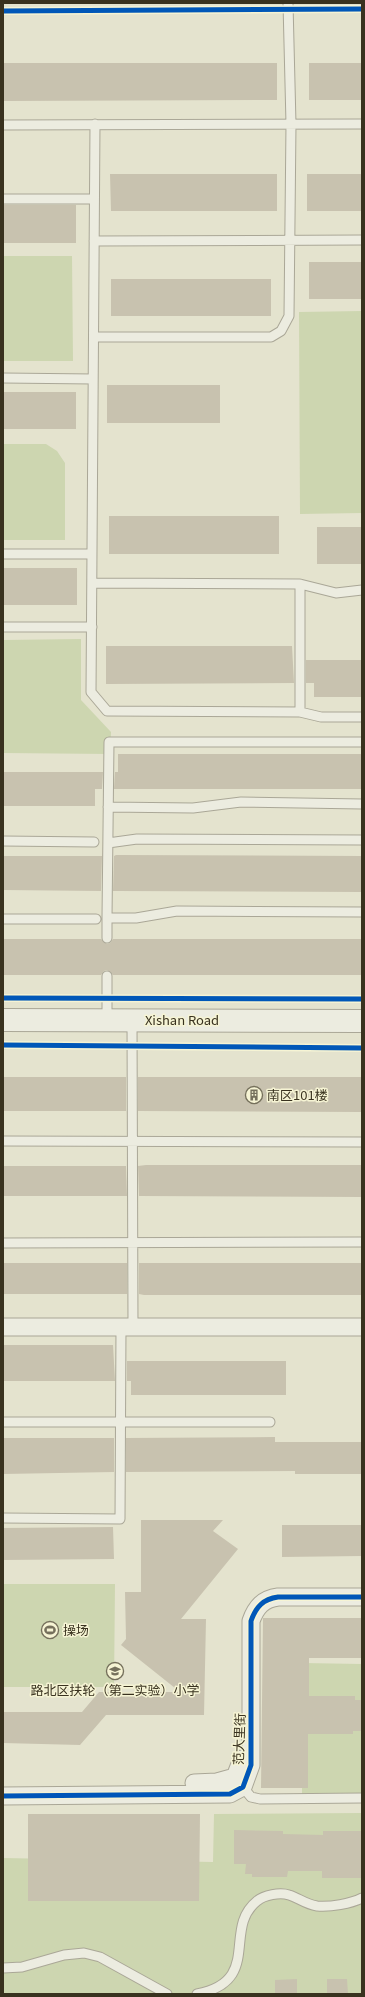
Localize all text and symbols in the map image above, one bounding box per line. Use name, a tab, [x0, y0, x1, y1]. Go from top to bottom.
street label: Xishan Road	[145, 1010, 219, 1029]
building icon: 南区101楼	[244, 1085, 264, 1105]
place label: 南区101楼	[267, 1085, 328, 1104]
sports icon: 操场	[40, 1620, 60, 1640]
place label: 操场	[63, 1620, 89, 1639]
school or university icon: 路北区扶轮（第二实验）小学	[105, 1661, 125, 1681]
place label: 路北区扶轮（第二实验）小学	[30, 1680, 200, 1699]
street label: 范大里街	[228, 1713, 249, 1765]

